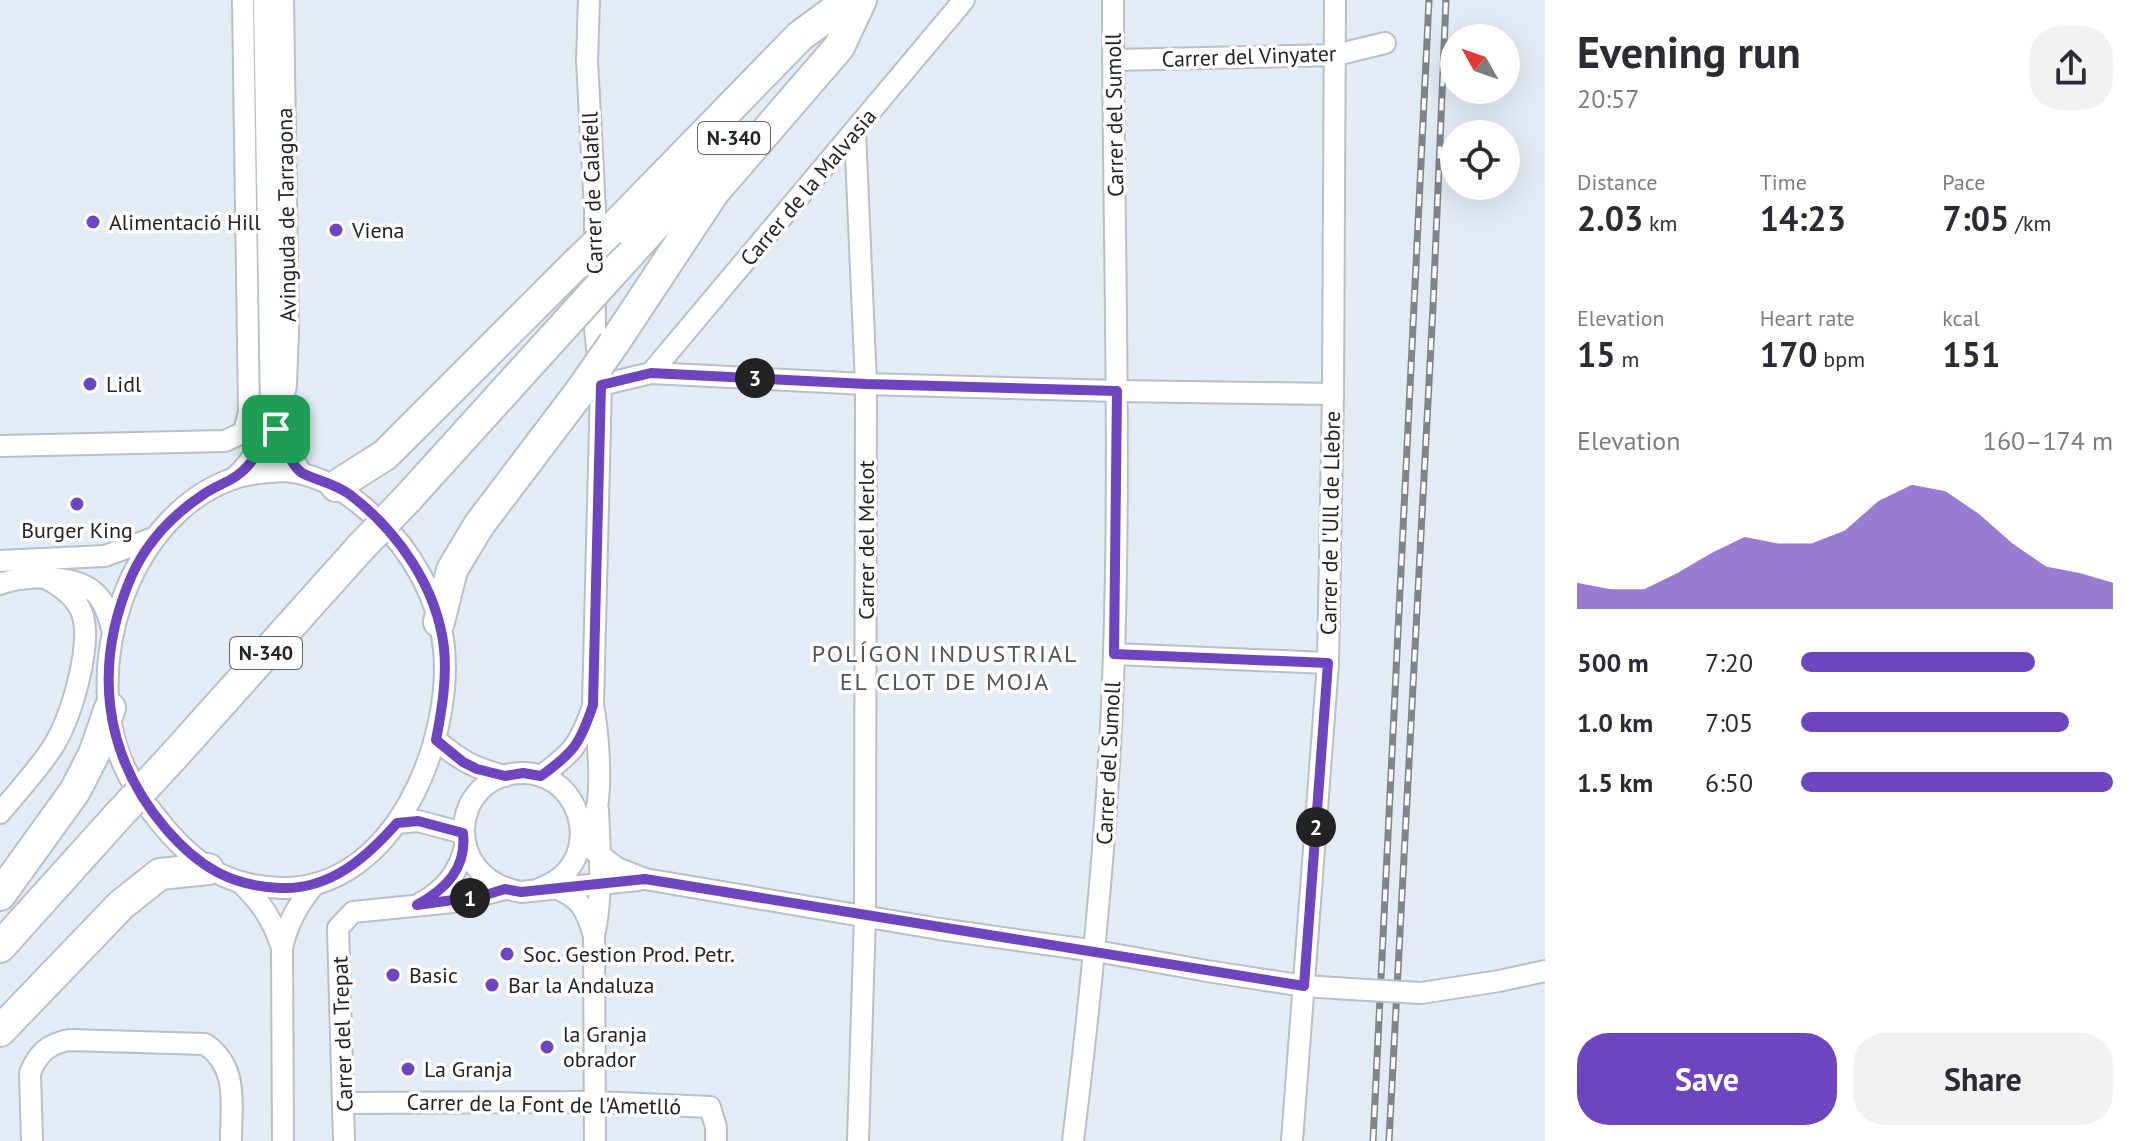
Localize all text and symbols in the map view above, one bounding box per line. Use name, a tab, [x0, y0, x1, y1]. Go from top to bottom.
text: Evening run	[1577, 23, 1801, 80]
north arrow	[1440, 24, 1520, 104]
map controls	[1440, 24, 1520, 200]
button: share	[2029, 26, 2113, 110]
street label: Carrer del Sumoll	[1099, 32, 1129, 197]
street label: Carrer del Vinyater	[1161, 39, 1337, 73]
text: 20:57	[1577, 82, 1639, 115]
street label: Carrer de la Malvasia	[734, 103, 882, 271]
street label: Avinguda de Tarragona	[270, 108, 302, 322]
street label: Carrer de Calafell	[575, 111, 609, 275]
button: locate	[1440, 120, 1520, 200]
road number: N-340	[698, 122, 770, 154]
text: Distance	[1577, 168, 1658, 196]
text: Time	[1760, 168, 1807, 196]
text: Pace	[1942, 168, 1985, 196]
text: 2.03	[1577, 196, 1643, 240]
text: 14:23	[1760, 196, 1846, 240]
text: 7:05	[1942, 196, 2009, 240]
place label: Alimentació Hill	[109, 208, 261, 236]
text: km	[1643, 209, 1677, 237]
text: /km	[2009, 209, 2051, 237]
marker: Alimentació Hill	[84, 213, 102, 231]
place label: Viena	[351, 216, 405, 244]
marker: Viena	[327, 221, 345, 239]
text: Elevation	[1577, 304, 1665, 332]
text: Heart rate	[1760, 304, 1855, 332]
text: kcal	[1942, 304, 1980, 332]
text: 15	[1577, 332, 1616, 376]
text: 170	[1760, 332, 1818, 376]
text: 151	[1942, 332, 2000, 376]
text: m	[1616, 345, 1639, 373]
text: bpm	[1818, 345, 1865, 373]
pin: 3	[735, 358, 775, 398]
text: 3	[749, 364, 761, 392]
place label: Lidl	[106, 370, 142, 398]
marker: Lidl	[81, 375, 99, 393]
pin	[242, 395, 310, 463]
icon: arrive	[254, 407, 298, 451]
street label: Carrer de l'Ull de Llebre	[1314, 411, 1346, 635]
text: Elevation	[1577, 424, 1681, 457]
text: 160–174 m	[1983, 424, 2113, 457]
street label: Carrer del Merlot	[852, 460, 880, 620]
marker: Burger King	[68, 495, 86, 513]
place label: Burger King	[21, 516, 133, 544]
road number: N-340	[230, 637, 302, 669]
district label: POLÍGON INDUSTRIAL EL CLOT DE MOJA	[812, 638, 1078, 697]
text: 500 m	[1577, 646, 1649, 679]
text: 7:20	[1705, 646, 1753, 679]
street label: Carrer del Sumoll	[1090, 680, 1126, 846]
text: 1.0 km	[1577, 706, 1653, 739]
text: 7:05	[1705, 706, 1753, 739]
text: 1.5 km	[1577, 766, 1653, 799]
text: 6:50	[1705, 766, 1753, 799]
pin: 2	[1296, 807, 1336, 847]
text: 2	[1310, 813, 1322, 841]
pin: 1	[450, 878, 490, 918]
text: 1	[464, 884, 476, 912]
place label: Soc. Gestion Prod. Petr.	[523, 940, 735, 968]
marker: Soc. Gestion Prod. Petr.	[498, 945, 516, 963]
street label: Carrer del Trepat	[325, 955, 359, 1112]
place label: Basic	[409, 961, 458, 989]
marker: Basic	[384, 966, 402, 984]
place label: Bar la Andaluza	[508, 971, 654, 999]
marker: Bar la Andaluza	[483, 976, 501, 994]
place label: la Granja obrador	[563, 1020, 647, 1073]
button: Save	[1577, 1033, 1837, 1125]
button: Share	[1853, 1033, 2113, 1125]
marker: la Granja obrador	[538, 1038, 556, 1056]
place label: La Granja	[424, 1055, 512, 1083]
marker: La Granja	[399, 1060, 417, 1078]
street label: Carrer de la Font de l'Ametlló	[406, 1088, 682, 1120]

